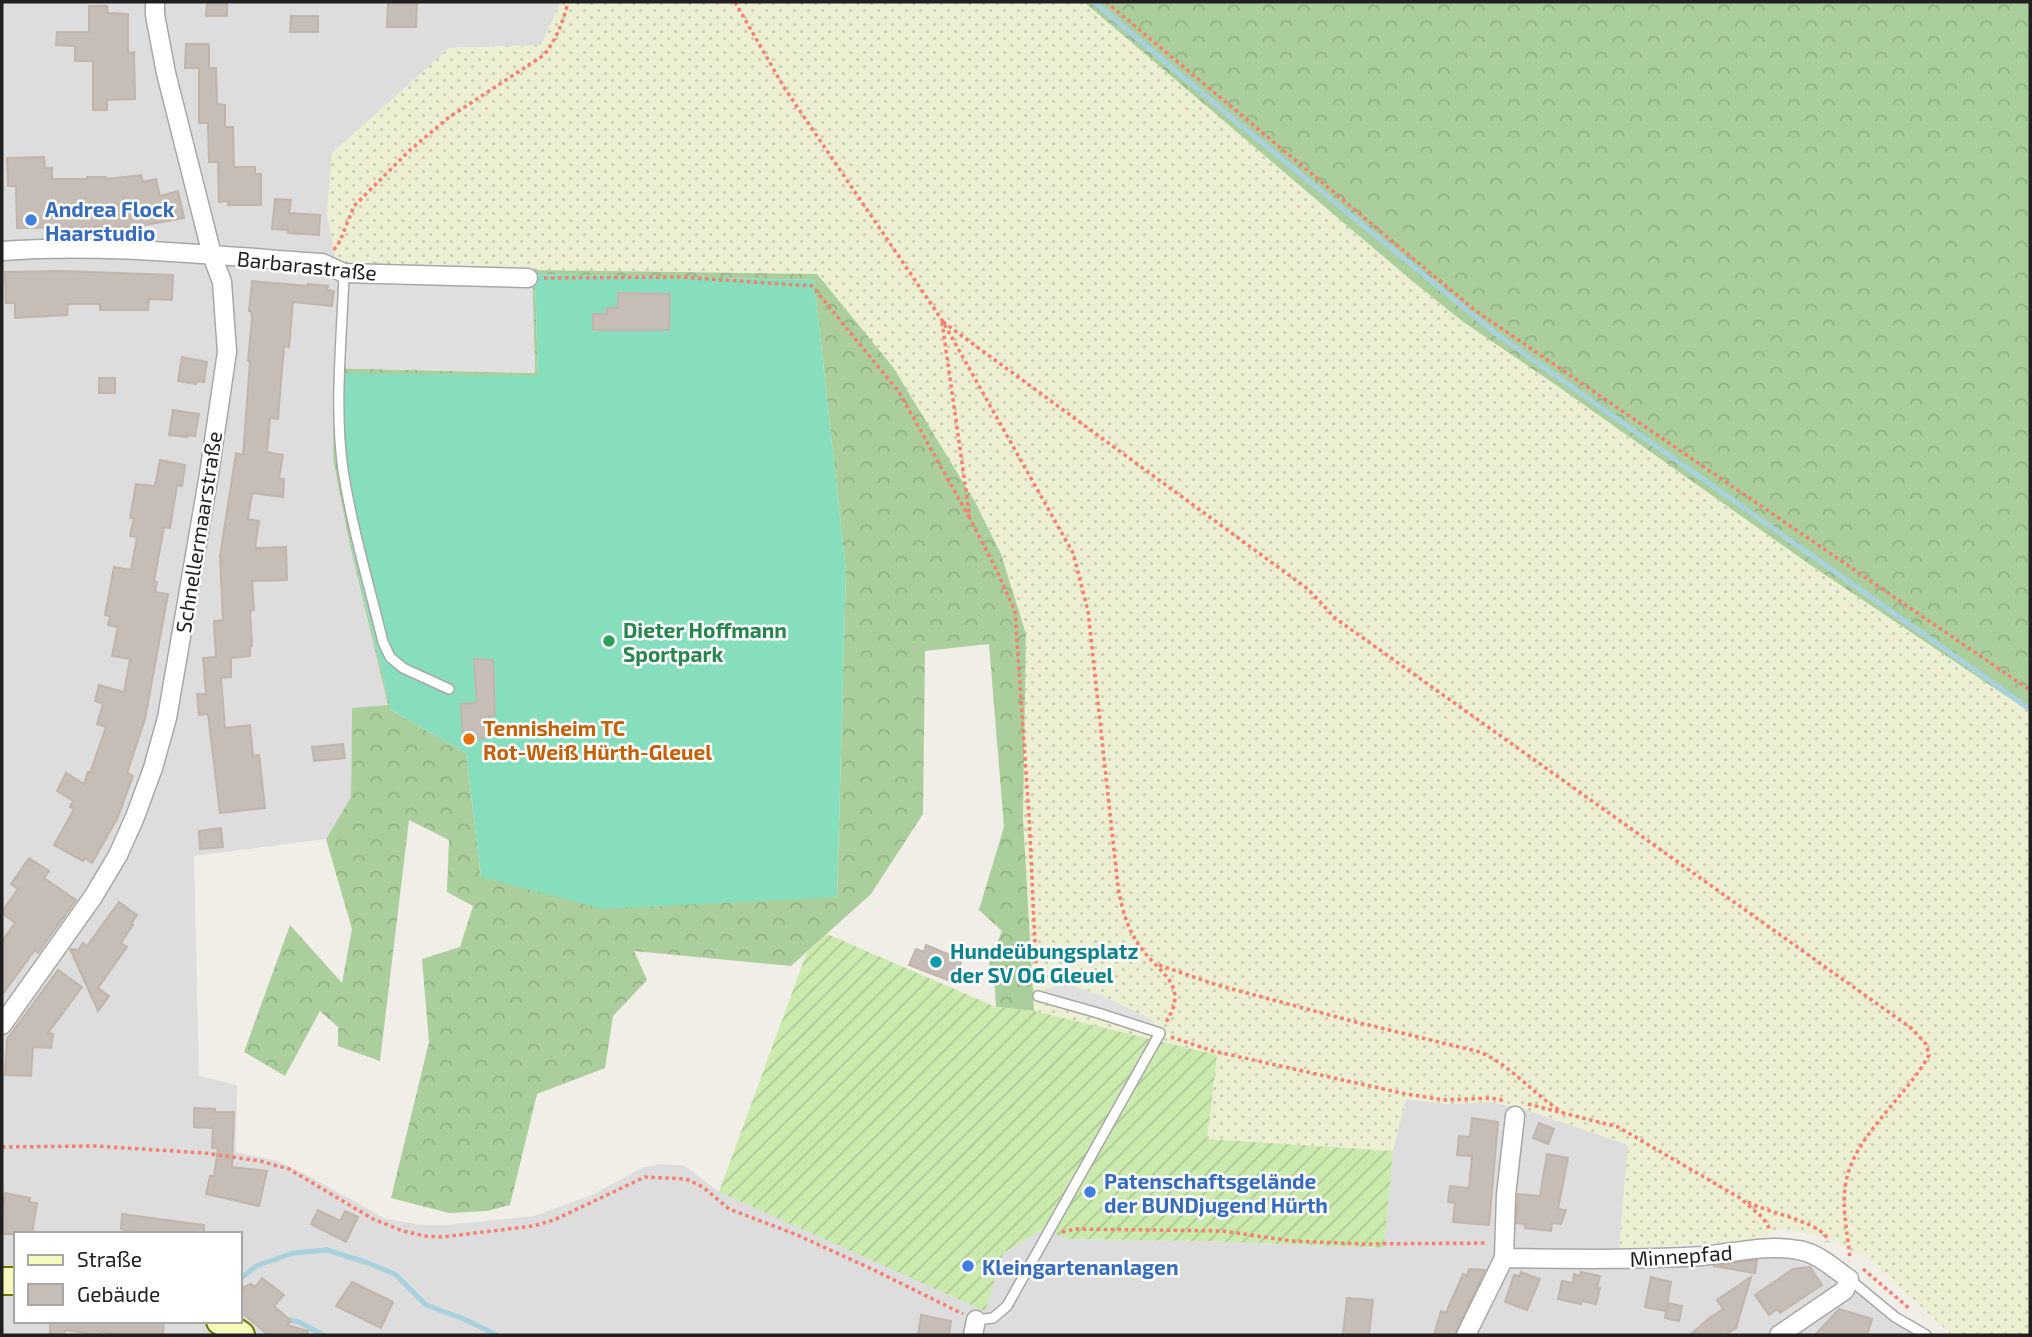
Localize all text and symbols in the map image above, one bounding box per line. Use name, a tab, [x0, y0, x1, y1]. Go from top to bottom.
place label: Andrea Flock Haarstudio	[45, 196, 175, 245]
marker: Andrea Flock Haarstudio	[23, 212, 39, 228]
street label: Barbarastraße	[236, 245, 378, 285]
street label: Schnellermaarstraße	[170, 429, 226, 635]
place label: Dieter Hoffmann Sportpark	[623, 617, 787, 666]
marker: Dieter Hoffmann Sportpark	[601, 633, 617, 649]
place label: Tennisheim TC Rot-Weiß Hürth-Gleuel	[483, 715, 712, 764]
marker: Tennisheim TC Rot-Weiß Hürth-Gleuel	[461, 731, 477, 747]
place label: Hundeübungsplatz der SV OG Gleuel	[950, 938, 1138, 987]
marker: Hundeübungsplatz der SV OG Gleuel	[928, 954, 944, 970]
place label: Patenschaftsgelände der BUNDjugend Hürth	[1104, 1168, 1328, 1217]
marker: Patenschaftsgelände der BUNDjugend Hürth	[1082, 1184, 1098, 1200]
legend	[14, 1232, 242, 1323]
street label: Minnepfad	[1629, 1239, 1733, 1271]
text: Straße	[77, 1246, 142, 1271]
place label: Kleingartenanlagen	[982, 1254, 1179, 1279]
marker: Kleingartenanlagen	[960, 1258, 976, 1274]
text: Gebäude	[77, 1281, 160, 1306]

